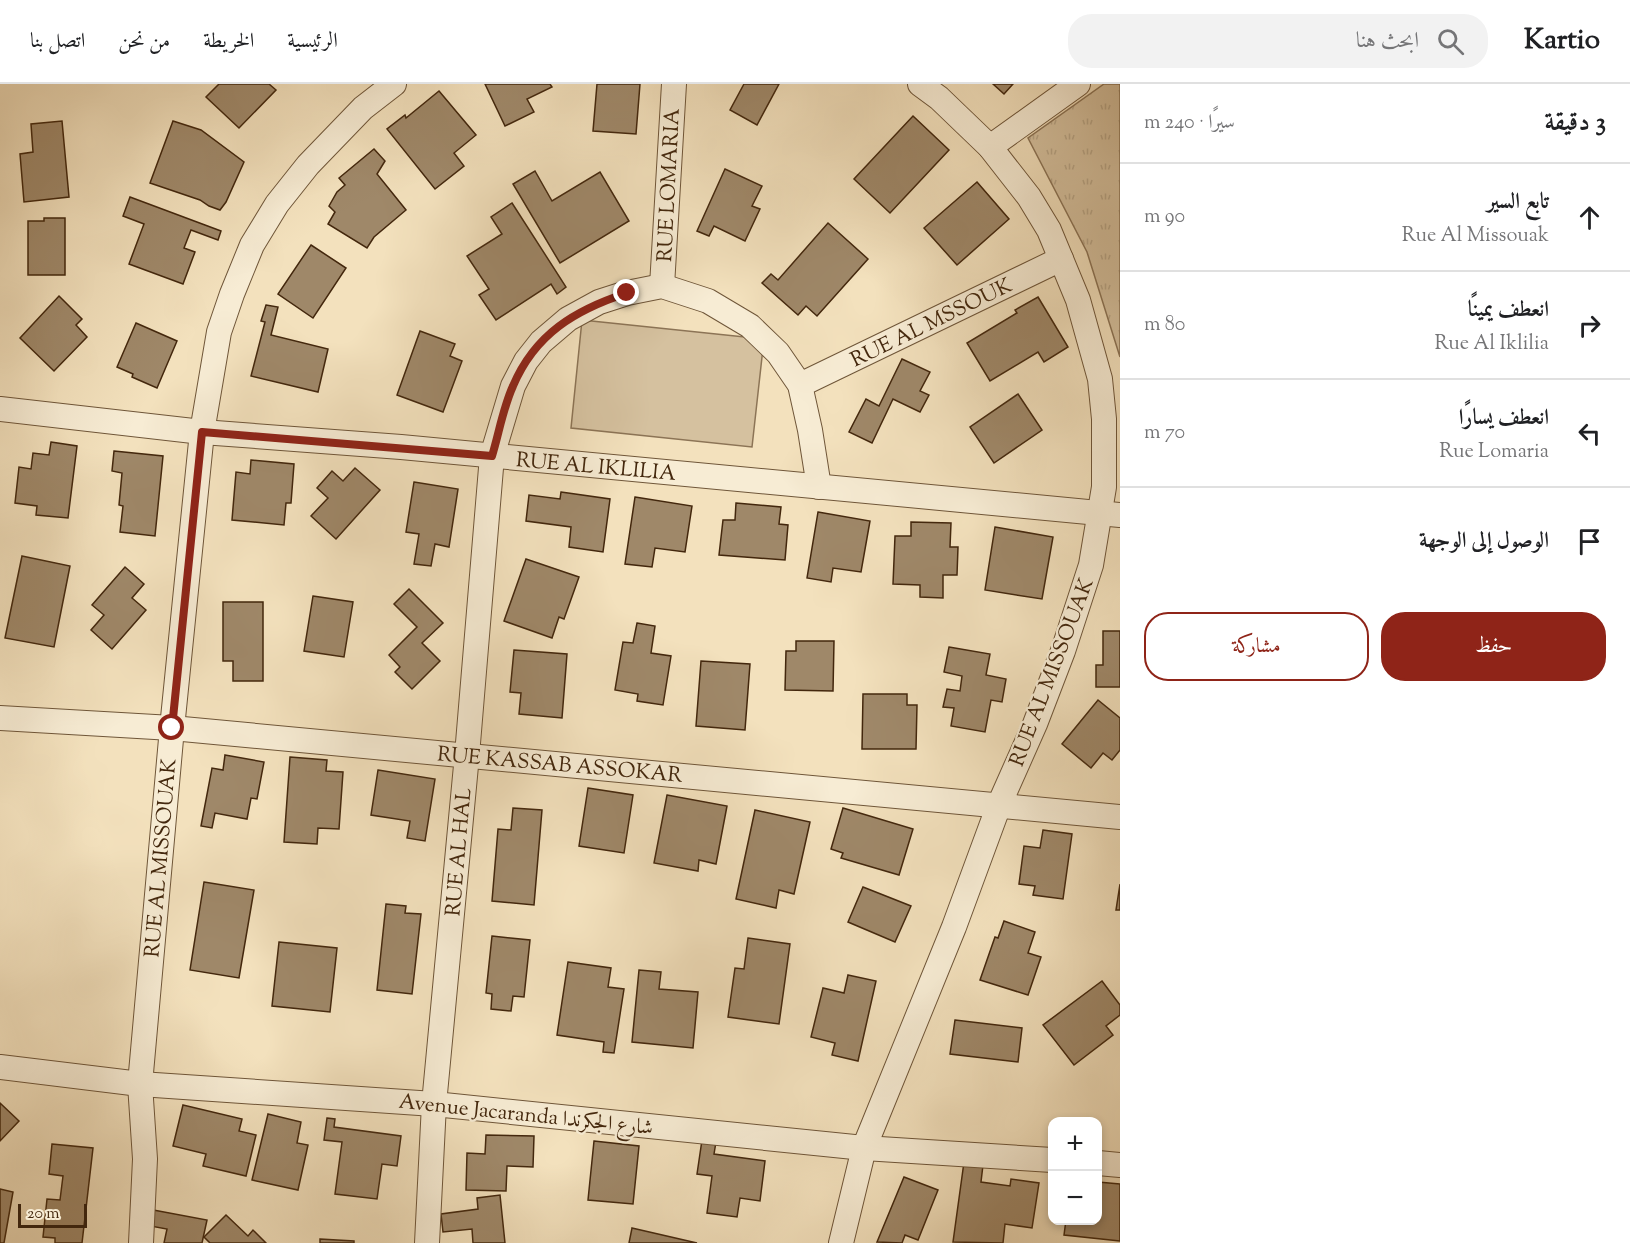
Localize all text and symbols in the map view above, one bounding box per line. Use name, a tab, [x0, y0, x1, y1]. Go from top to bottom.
search box	[1068, 14, 1488, 68]
text: Kartio	[1524, 21, 1600, 61]
icon: search	[1434, 25, 1467, 58]
text: ابحث هنا	[1356, 26, 1419, 58]
text: اتصل بنا	[30, 27, 85, 57]
text: من نحن	[118, 27, 170, 57]
text: الخريطة	[203, 27, 254, 57]
text: الرئيسية	[287, 27, 338, 57]
text: 3 دقيقة	[1545, 105, 1606, 142]
street label: RUE LOMARIA	[651, 108, 689, 263]
text: سيرًا · 240 m	[1144, 109, 1235, 138]
text: تابع السير	[1487, 187, 1549, 219]
icon: ahead	[1573, 201, 1606, 234]
text: 90 m	[1144, 203, 1185, 232]
text: Rue Al Missouak	[1402, 222, 1549, 251]
street label: RUE AL MSSOUK	[846, 272, 1018, 376]
route end	[613, 279, 639, 305]
text: انعطف يمينًا	[1468, 295, 1549, 327]
icon: right	[1573, 309, 1606, 342]
text: 80 m	[1144, 311, 1185, 340]
text: Rue Al Iklilia	[1434, 330, 1549, 359]
text: انعطف يسارًا	[1459, 403, 1549, 435]
icon: left	[1573, 417, 1606, 450]
text: 70 m	[1144, 419, 1185, 448]
text: Rue Lomaria	[1439, 438, 1549, 467]
street label: RUE AL IKLILIA	[515, 446, 677, 490]
icon: arrive	[1573, 525, 1606, 558]
text: الوصول إلى الوجهة	[1419, 526, 1549, 558]
street label: RUE AL MISSOUAK	[1003, 574, 1103, 771]
button: مشاركة	[1144, 612, 1369, 681]
button: حفظ	[1381, 612, 1606, 681]
route start	[158, 714, 184, 740]
street label: RUE KASSAB ASSOKAR	[436, 740, 684, 792]
street label: RUE AL MISSOUAK	[138, 757, 186, 959]
street label: RUE AL HAL	[439, 786, 481, 918]
street label: Avenue Jacaranda شارع الجكرندا	[397, 1088, 654, 1145]
map controls	[1048, 1117, 1102, 1225]
button: +	[1048, 1117, 1102, 1171]
button: −	[1048, 1171, 1102, 1225]
scale bar	[18, 1201, 87, 1228]
text: 20 m	[27, 1203, 60, 1226]

